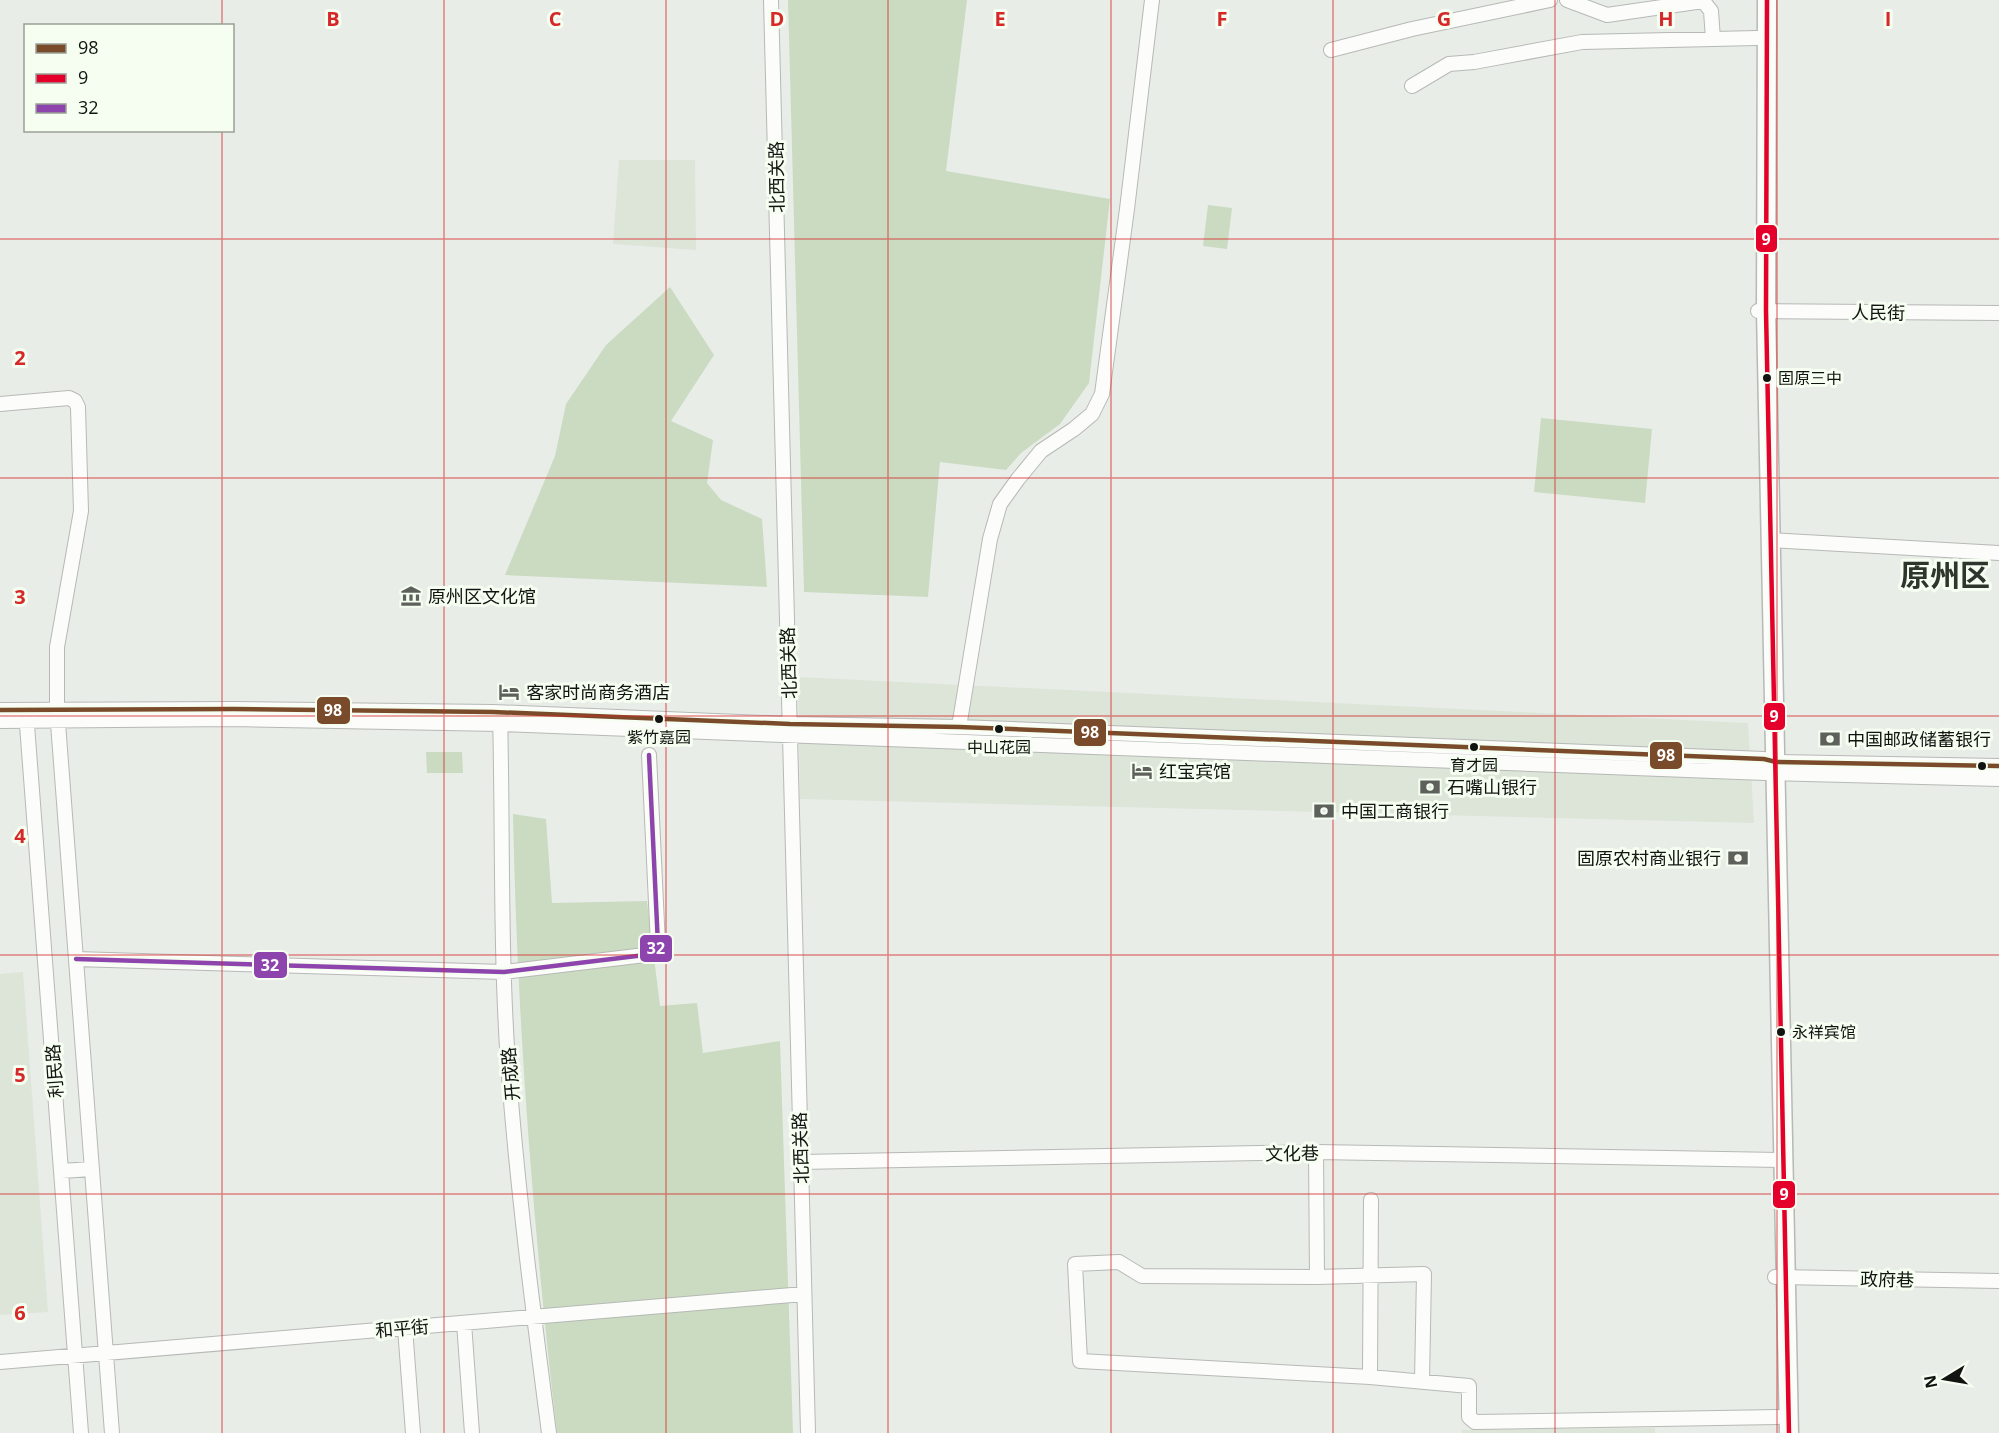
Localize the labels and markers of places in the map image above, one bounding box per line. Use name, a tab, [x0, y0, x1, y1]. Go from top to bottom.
place label: 固原三中	[1778, 367, 1842, 389]
marker: 固原三中	[1761, 372, 1773, 384]
museum icon: 原州区文化馆	[399, 584, 423, 608]
place label: 原州区文化馆	[428, 584, 536, 608]
hotel icon: 客家时尚商务酒店	[497, 680, 521, 704]
place label: 客家时尚商务酒店	[526, 680, 670, 704]
marker: 紫竹嘉园	[653, 713, 665, 725]
marker: 中山花园	[993, 723, 1005, 735]
place label: 紫竹嘉园	[627, 726, 691, 748]
bank icon: 中国邮政储蓄银行	[1818, 727, 1842, 751]
place label: 中国邮政储蓄银行	[1847, 727, 1991, 751]
place label: 中山花园	[967, 736, 1031, 758]
marker: 育才园	[1468, 741, 1480, 753]
place label: 育才园	[1450, 754, 1498, 776]
hotel icon: 红宝宾馆	[1130, 759, 1154, 783]
place label: 红宝宾馆	[1159, 759, 1231, 783]
unlabelled marker	[1976, 760, 1988, 772]
bank icon: 石嘴山银行	[1418, 775, 1442, 799]
place label: 石嘴山银行	[1447, 775, 1537, 799]
bank icon: 中国工商银行	[1312, 799, 1336, 823]
place label: 中国工商银行	[1341, 799, 1449, 823]
place label: 固原农村商业银行	[1577, 846, 1721, 870]
bank icon: 固原农村商业银行	[1726, 846, 1750, 870]
place label: 永祥宾馆	[1792, 1021, 1856, 1043]
marker: 永祥宾馆	[1775, 1026, 1787, 1038]

